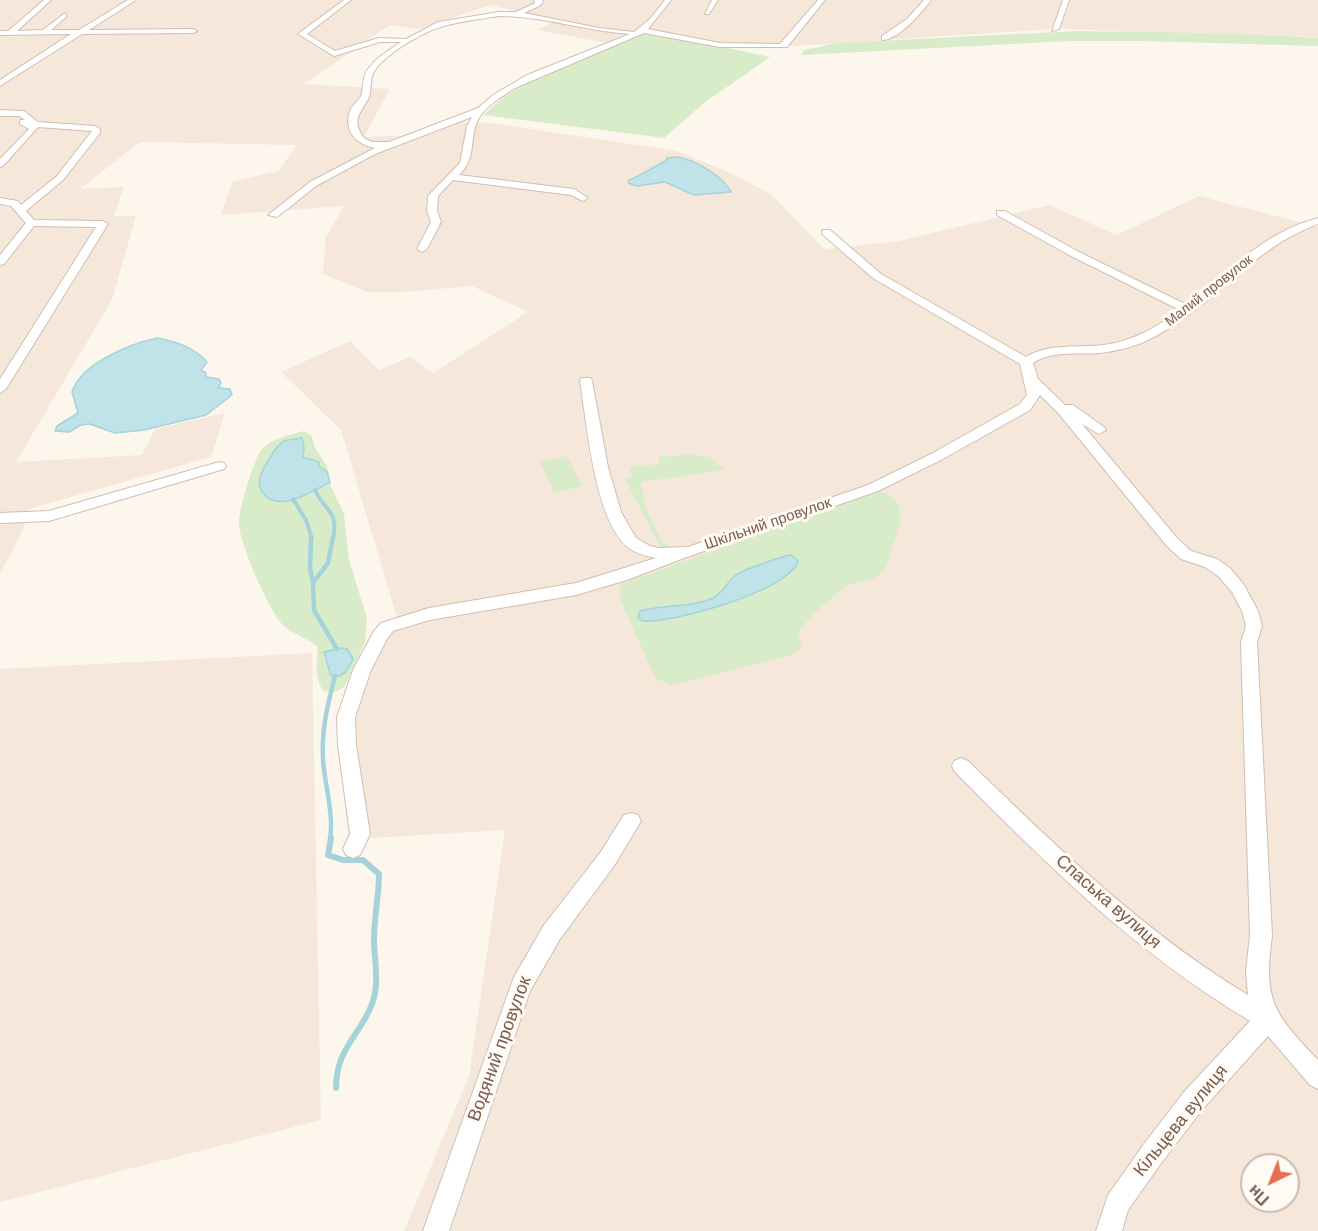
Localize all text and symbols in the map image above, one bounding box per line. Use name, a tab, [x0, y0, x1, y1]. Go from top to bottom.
street label: Малий провулок	[1162, 252, 1256, 330]
street label: Шкільний провулок	[702, 494, 834, 554]
street label: Спаська вулиця	[1051, 850, 1165, 954]
street label: Водяний провулок	[464, 973, 536, 1125]
street label: Кільцева вулиця	[1129, 1061, 1233, 1181]
north arrow	[1240, 1153, 1300, 1213]
text: Пн	[1245, 1182, 1272, 1209]

